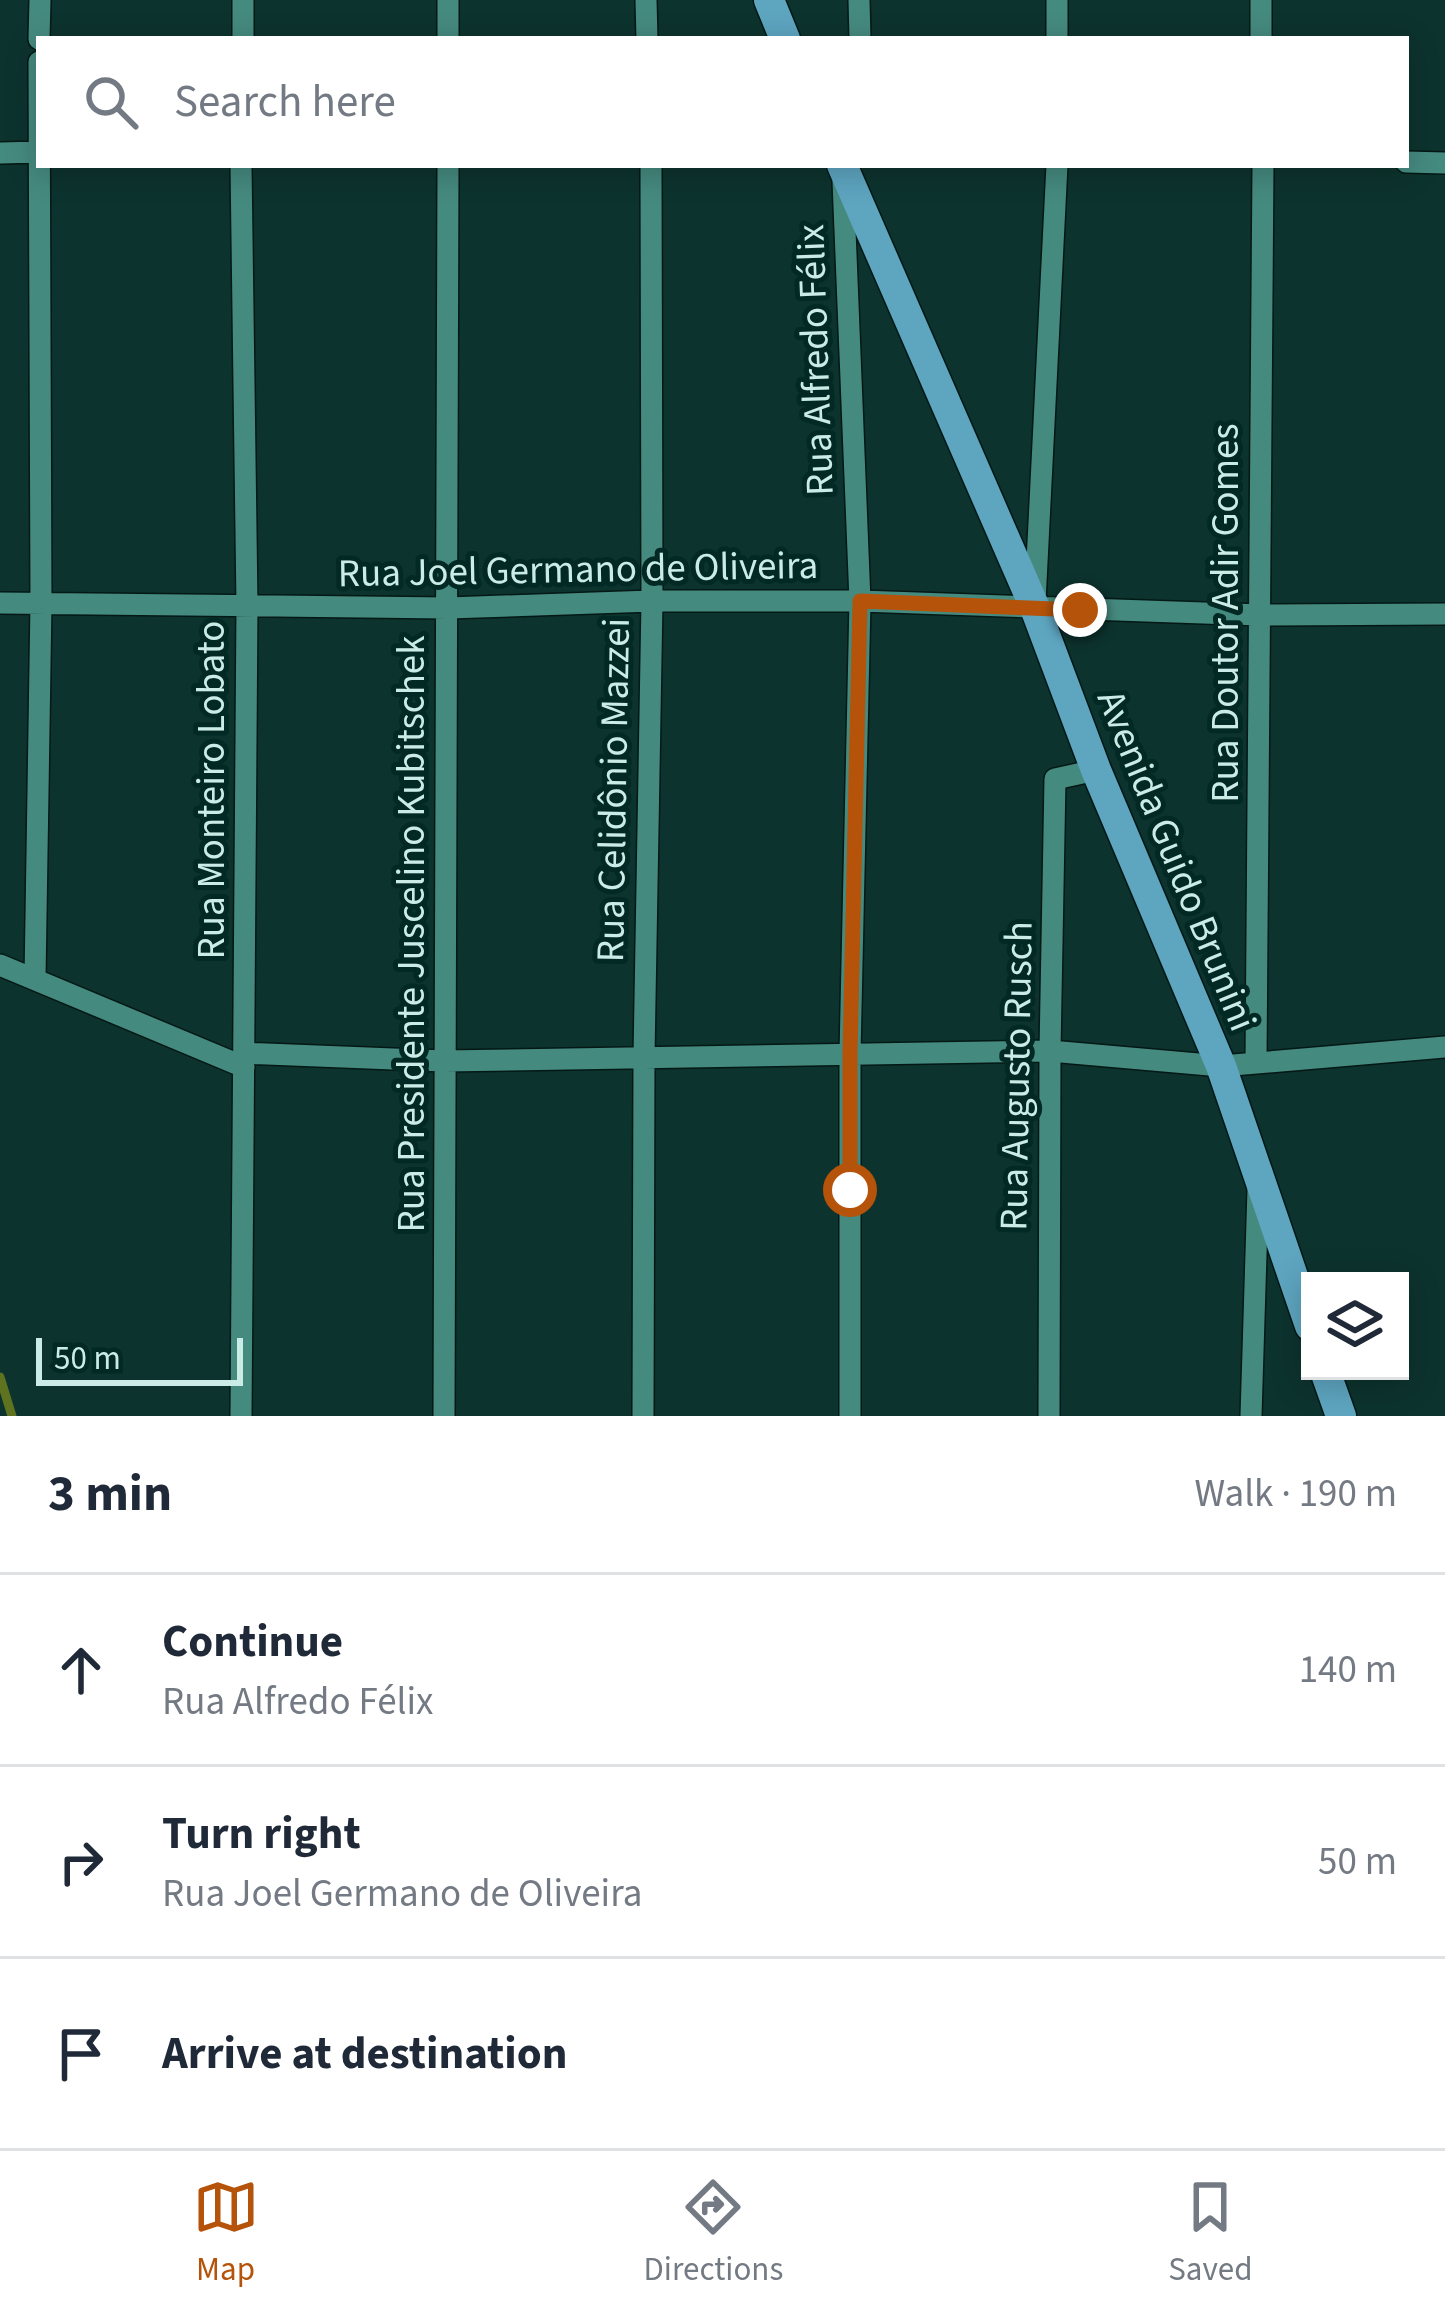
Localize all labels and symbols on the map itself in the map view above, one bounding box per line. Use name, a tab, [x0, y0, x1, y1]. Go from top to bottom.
street label: Rua Alfredo Félix	[783, 223, 849, 497]
street label: Rua Doutor Adir Gomes	[1198, 423, 1254, 803]
street label: Rua Joel Germano de Oliveira	[337, 538, 819, 602]
route end	[1053, 583, 1107, 637]
street label: Rua Celidônio Mazzei	[583, 617, 645, 963]
street label: Rua Monteiro Lobato	[184, 621, 240, 959]
street label: Rua Presidente Juscelino Kubitschek	[384, 635, 440, 1233]
street label: Avenida Guido Brunini	[1082, 682, 1270, 1040]
street label: Rua Augusto Rusch	[986, 921, 1048, 1231]
route start	[823, 1163, 877, 1217]
scale bar	[36, 1332, 243, 1385]

